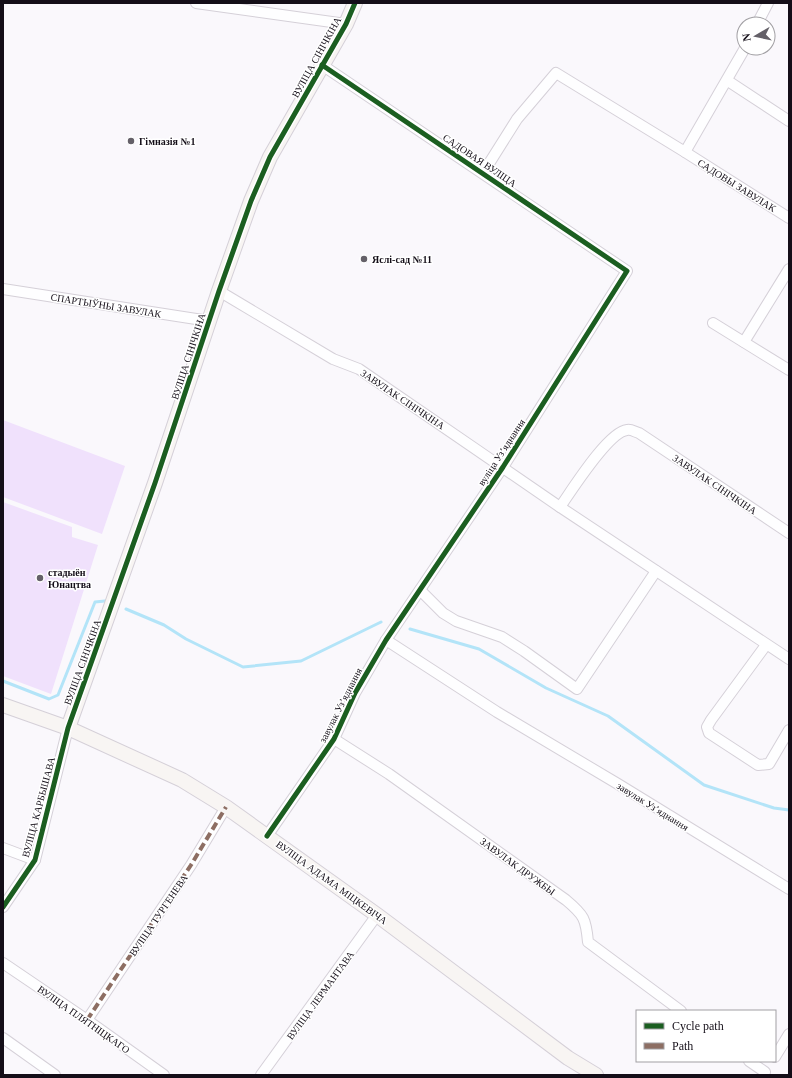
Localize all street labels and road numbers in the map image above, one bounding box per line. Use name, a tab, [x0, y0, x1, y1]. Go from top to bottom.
street label: ВУЛІЦА СІНІЧКІНА	[290, 14, 344, 99]
street label: САДОВАЯ ВУЛІЦА	[441, 132, 519, 190]
street label: САДОВЫ ЗАВУЛАК	[696, 157, 778, 214]
street label: СПАРТЫЎНЫ ЗАВУЛАК	[50, 291, 162, 320]
street label: ВУЛІЦА СІНІЧКІНА	[169, 311, 208, 401]
street label: ЗАВУЛАК СІНІЧКІНА	[359, 367, 447, 432]
street label: вуліца Узʼяднання	[476, 417, 527, 488]
street label: ЗАВУЛАК СІНІЧКІНА	[671, 452, 759, 517]
street label: ВУЛІЦА СІНІЧКІНА	[62, 617, 103, 707]
street label: завулак Узʼяднання	[317, 666, 364, 744]
street label: ВУЛІЦА КАРБЫШАВА	[20, 755, 57, 858]
street label: завулак Узʼяднання	[615, 780, 691, 833]
street label: ЗАВУЛАК ДРУЖБЫ	[478, 836, 558, 897]
street label: ВУЛІЦА АДАМА МІЦКЕВІЧА	[274, 838, 390, 927]
street label: ВУЛІЦА ТУРГЕНЕВА	[127, 872, 190, 958]
street label: ВУЛІЦА ЛЕРМАНТАВА	[285, 948, 357, 1042]
street label: ВУЛІЦА ПЛЯТНІЦКАГО	[35, 983, 132, 1055]

